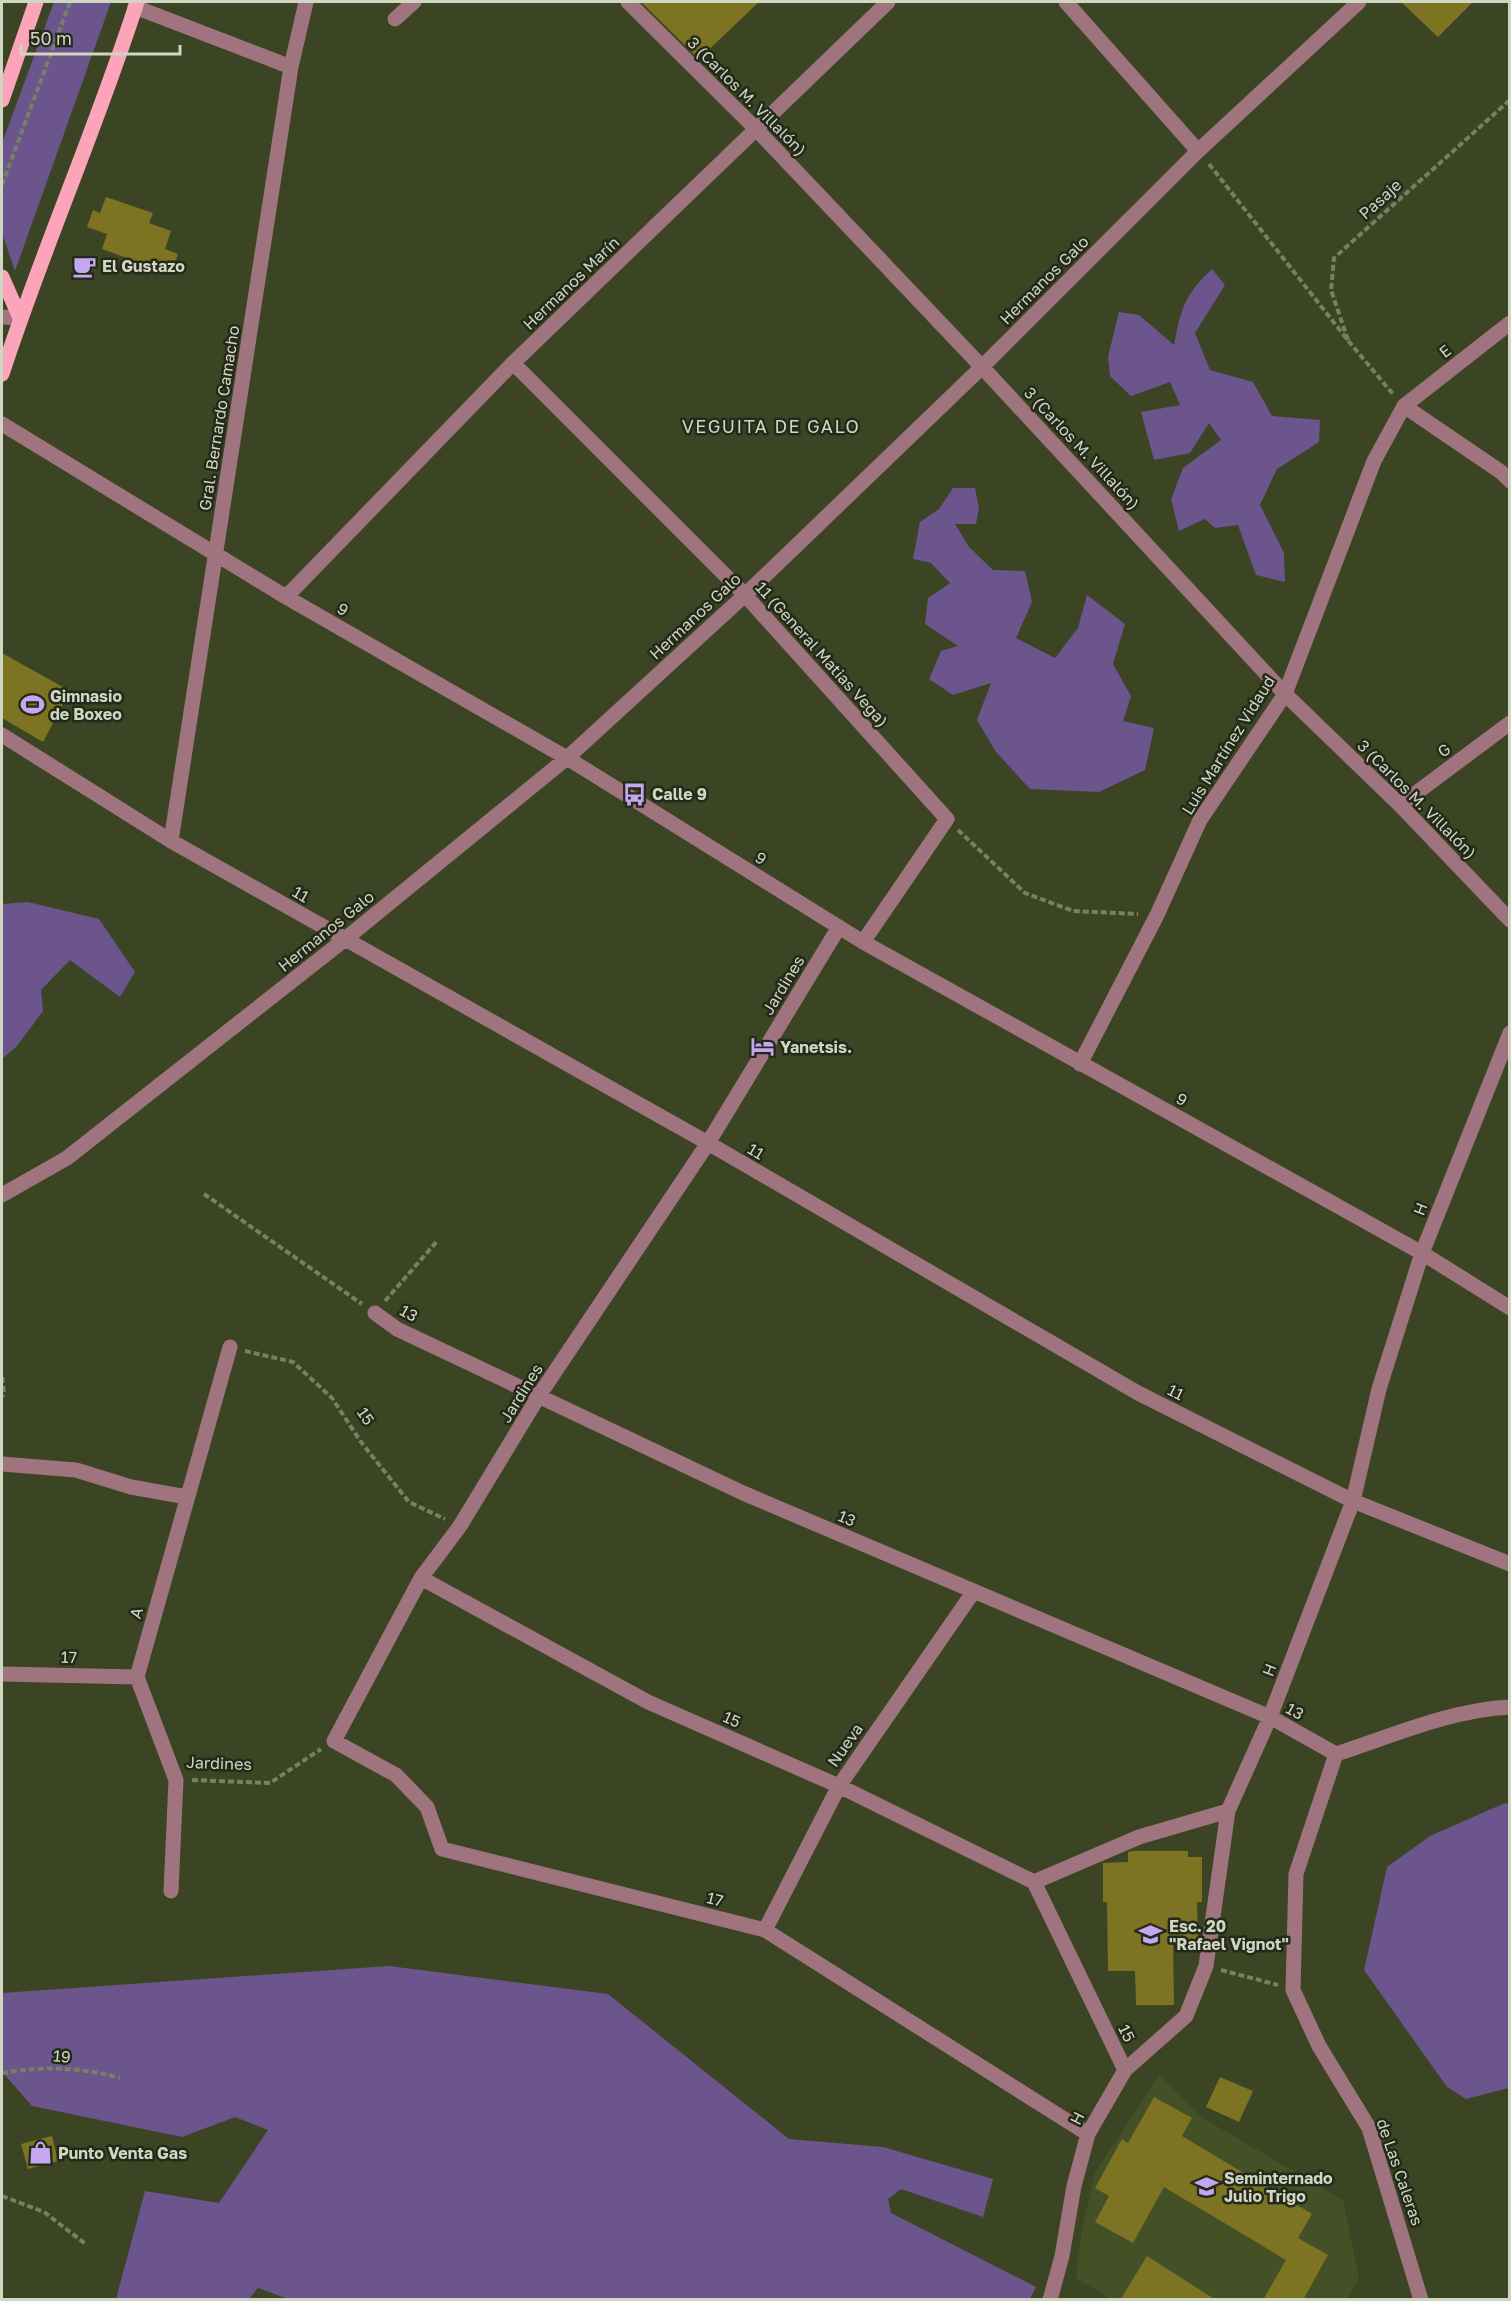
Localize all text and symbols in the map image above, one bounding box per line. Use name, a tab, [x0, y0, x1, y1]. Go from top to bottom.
scale bar	[21, 18, 180, 56]
text: 50 m	[30, 27, 72, 49]
street label: 3 (Carlos M. Villalón)	[683, 32, 811, 160]
street label: Pasaje	[1355, 175, 1405, 223]
street label: Hermanos Galo	[995, 231, 1093, 329]
street label: Hermanos Marín	[519, 232, 623, 334]
cafe icon: El Gustazo	[71, 253, 97, 279]
place label: El Gustazo	[102, 256, 185, 276]
street label: Gral. Bernardo Camacho	[194, 324, 244, 512]
street label: E	[1435, 340, 1455, 362]
street label: 3 (Carlos M. Villalón)	[1020, 383, 1144, 513]
district label: VEGUITA DE GALO	[682, 415, 860, 437]
street label: Hermanos Galo	[645, 569, 745, 663]
street label: 11 (General Matias Vega)	[752, 577, 892, 731]
street label: 9	[334, 598, 352, 620]
street label: Luis Martínez Vidaud	[1177, 672, 1279, 818]
place label: Gimnasio de Boxeo	[50, 686, 122, 724]
sports icon: Gimnasio de Boxeo	[19, 692, 45, 718]
street label: 3 (Carlos M. Villalón)	[1353, 735, 1481, 863]
street label: G	[1433, 739, 1455, 761]
bus stop icon: Calle 9	[621, 781, 647, 807]
place label: Calle 9	[652, 784, 707, 804]
street label: 9	[752, 847, 770, 869]
street label: 11	[289, 881, 313, 907]
street label: Hermanos Galo	[274, 886, 378, 976]
street label: Jardines	[758, 952, 808, 1018]
hotel icon: Yanetsis.	[749, 1034, 775, 1060]
place label: Yanetsis.	[780, 1037, 852, 1057]
street label: 9	[1173, 1088, 1191, 1110]
street label: 11	[744, 1138, 768, 1164]
street label: H	[1408, 1200, 1432, 1218]
street label: 13	[397, 1300, 421, 1326]
street label: Jardines	[495, 1360, 547, 1426]
street label: 11	[1165, 1380, 1188, 1405]
street label: 15	[353, 1403, 379, 1429]
street label: 13	[835, 1505, 859, 1531]
street label: A	[125, 1605, 147, 1621]
street label: 17	[61, 1647, 77, 1667]
street label: H	[1257, 1661, 1281, 1679]
street label: 13	[1283, 1698, 1307, 1724]
street label: 15	[720, 1706, 744, 1732]
street label: Nueva	[823, 1719, 867, 1771]
street label: Jardines	[186, 1752, 252, 1774]
street label: 17	[705, 1887, 725, 1911]
place label: Esc. 20 "Rafael Vignot"	[1169, 1916, 1289, 1954]
school or university icon: Esc. 20 "Rafael Vignot"	[1138, 1922, 1164, 1948]
street label: 15	[1114, 2021, 1140, 2045]
street label: 19	[52, 2045, 72, 2067]
street label: H	[1065, 2108, 1089, 2128]
street label: de Las Caleras	[1372, 2116, 1428, 2228]
shop icon: Punto Venta Gas	[27, 2140, 53, 2166]
place label: Punto Venta Gas	[58, 2143, 187, 2163]
place label: Seminternado Julio Trigo	[1224, 2168, 1333, 2206]
school or university icon: Seminternado Julio Trigo	[1193, 2174, 1219, 2200]

